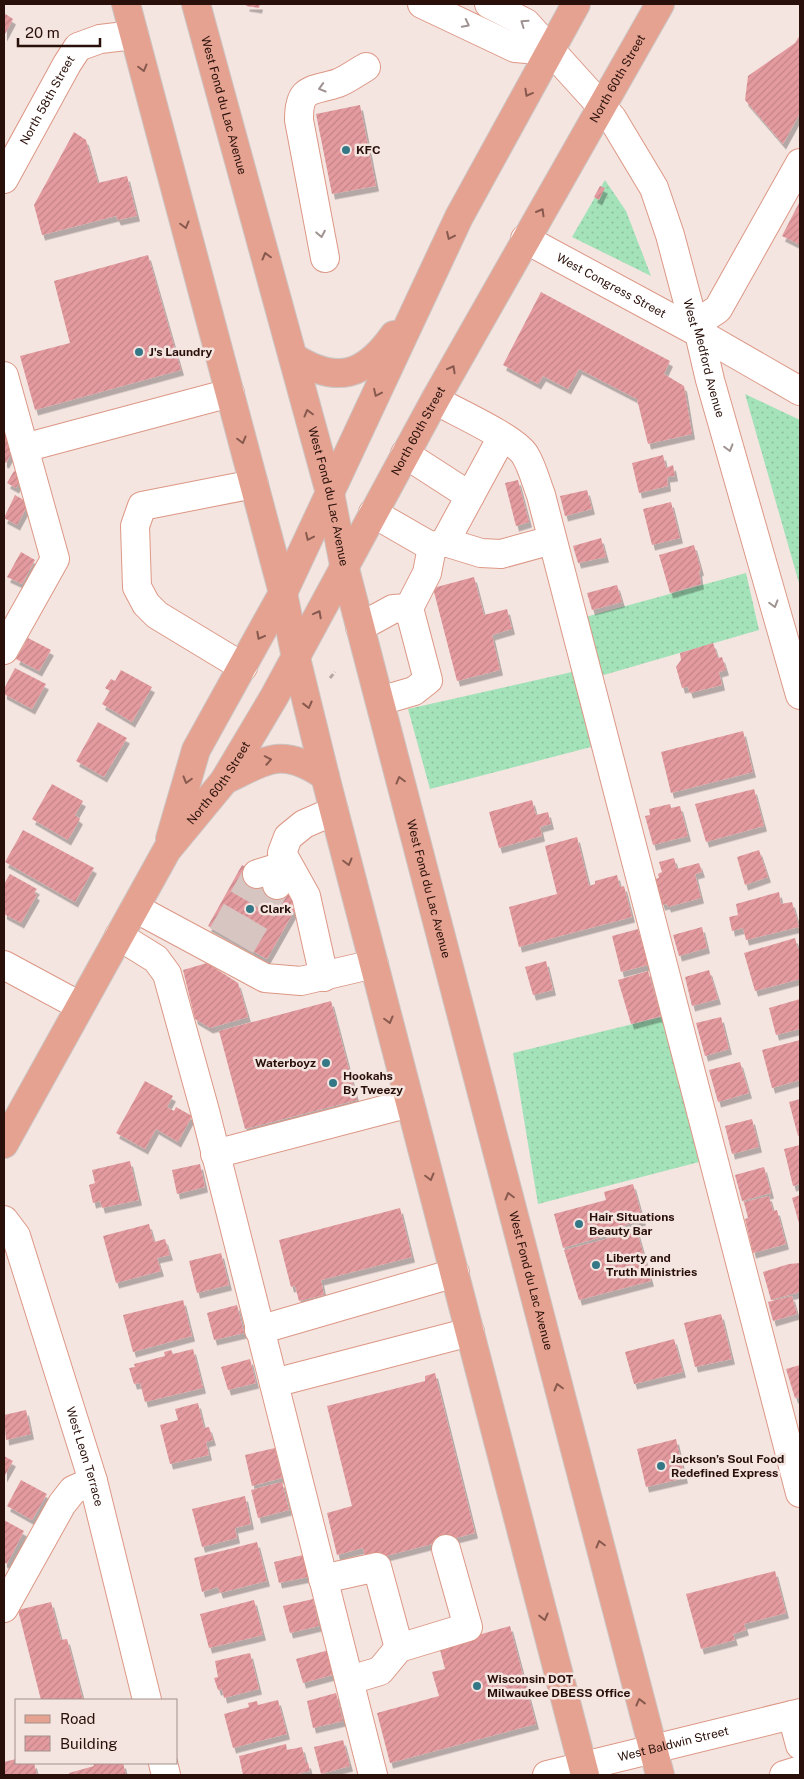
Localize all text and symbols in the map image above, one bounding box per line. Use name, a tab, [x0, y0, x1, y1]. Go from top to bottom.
scale bar	[18, 15, 100, 47]
one-way arrow	[461, 18, 470, 28]
one-way arrow	[520, 20, 530, 29]
text: 20 m	[25, 24, 60, 41]
street label: North 60th Street	[587, 32, 648, 125]
street label: West Fond du Lac Avenue	[198, 35, 249, 176]
street label: North 58th Street	[17, 53, 78, 147]
one-way arrow	[137, 63, 148, 72]
one-way arrow	[319, 82, 327, 92]
one-way arrow	[524, 88, 534, 97]
place label: KFC	[356, 143, 381, 157]
marker: KFC	[340, 144, 352, 156]
one-way arrow	[534, 209, 544, 218]
one-way arrow	[179, 220, 190, 229]
one-way arrow	[315, 229, 325, 238]
one-way arrow	[446, 231, 457, 240]
street label: West Congress Street	[554, 250, 669, 321]
one-way arrow	[261, 252, 271, 260]
street label: West Medford Avenue	[680, 297, 727, 419]
place label: J's Laundry	[149, 345, 213, 359]
marker: J's Laundry	[133, 346, 145, 358]
one-way arrow	[446, 365, 456, 374]
street label: North 60th Street	[388, 384, 448, 478]
one-way arrow	[373, 388, 383, 397]
one-way arrow	[304, 409, 314, 417]
street label: West Fond du Lac Avenue	[305, 425, 351, 568]
one-way arrow	[236, 436, 247, 445]
one-way arrow	[724, 443, 734, 451]
one-way arrow	[306, 532, 316, 541]
one-way arrow	[769, 599, 779, 607]
one-way arrow	[312, 611, 322, 620]
one-way arrow	[256, 630, 266, 639]
one-way arrow	[302, 700, 312, 708]
street label: North 60th Street	[184, 739, 253, 827]
one-way arrow	[263, 756, 272, 766]
one-way arrow	[395, 775, 406, 784]
one-way arrow	[182, 776, 193, 785]
street label: West Fond du Lac Avenue	[404, 818, 453, 960]
one-way arrow	[342, 858, 353, 867]
place label: Clark	[260, 902, 291, 916]
marker: Clark	[244, 903, 256, 915]
one-way arrow	[383, 1015, 393, 1023]
place label: Waterboyz	[255, 1056, 316, 1070]
marker: Waterboyz	[320, 1057, 332, 1069]
place label: Hookahs By Tweezy	[343, 1069, 403, 1097]
marker: Hookahs By Tweezy	[327, 1077, 339, 1089]
one-way arrow	[424, 1172, 434, 1180]
one-way arrow	[504, 1193, 514, 1201]
street label: West Fond du Lac Avenue	[506, 1210, 556, 1352]
place label: Hair Situations Beauty Bar	[589, 1210, 675, 1238]
marker: Hair Situations Beauty Bar	[573, 1218, 585, 1230]
place label: Liberty and Truth Ministries	[606, 1251, 697, 1279]
marker: Liberty and Truth Ministries	[590, 1259, 602, 1271]
one-way arrow	[554, 1384, 564, 1392]
street label: West Leon Terrace	[63, 1405, 106, 1508]
place label: Jackson’s Soul Food Redefined Express	[671, 1452, 784, 1480]
marker: Jackson’s Soul Food Redefined Express	[655, 1460, 667, 1472]
one-way arrow	[595, 1541, 605, 1549]
one-way arrow	[538, 1612, 549, 1621]
place label: Wisconsin DOT Milwaukee DBESS Office	[487, 1672, 631, 1700]
marker: Wisconsin DOT Milwaukee DBESS Office	[471, 1680, 483, 1692]
one-way arrow	[636, 1698, 646, 1706]
legend	[15, 1699, 178, 1764]
text: Road	[60, 1710, 96, 1727]
street label: West Baldwin Street	[616, 1724, 731, 1764]
text: Building	[60, 1735, 118, 1752]

